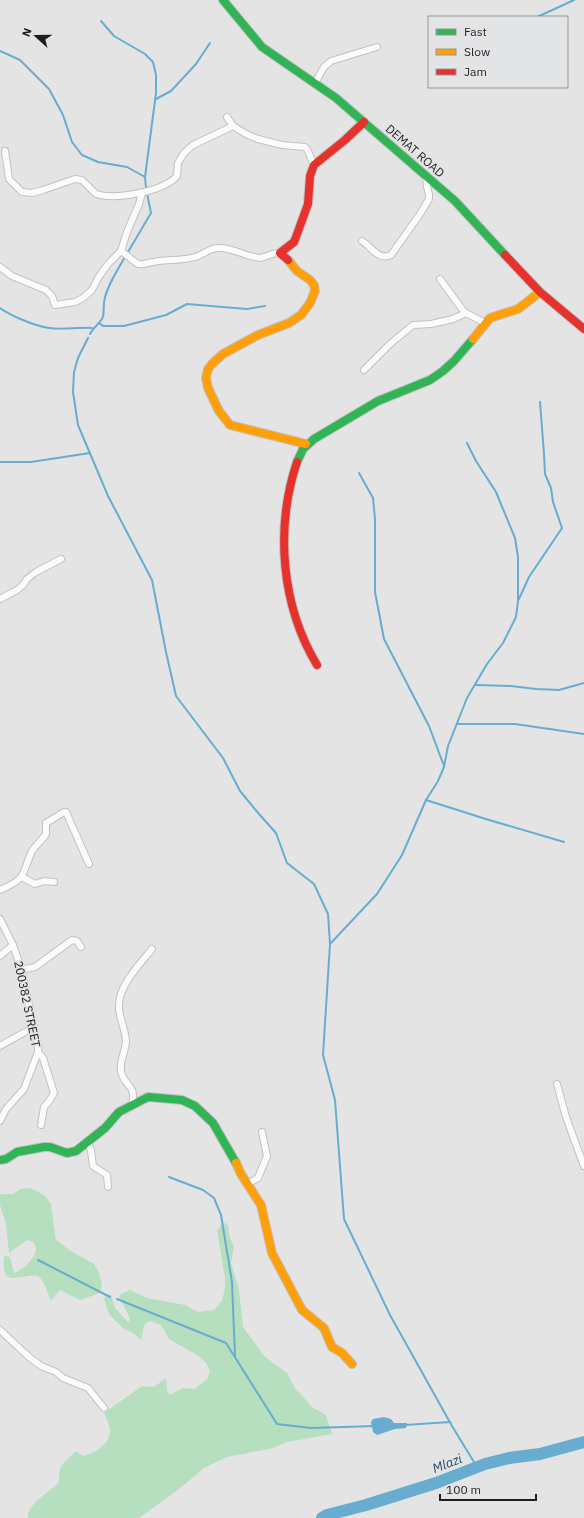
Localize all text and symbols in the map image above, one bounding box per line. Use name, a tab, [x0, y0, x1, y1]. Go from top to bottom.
north arrow	[16, 16, 56, 56]
legend	[428, 16, 568, 88]
text: Fast	[464, 24, 487, 39]
text: N	[19, 26, 35, 39]
text: Slow	[464, 44, 490, 59]
text: Jam	[464, 64, 487, 79]
street label: DEMAT ROAD	[383, 121, 448, 180]
street label: 200382 STREET	[11, 959, 44, 1049]
water label: Mlazi	[430, 1450, 465, 1477]
scale bar	[440, 1476, 536, 1502]
text: 100 m	[446, 1482, 481, 1497]

